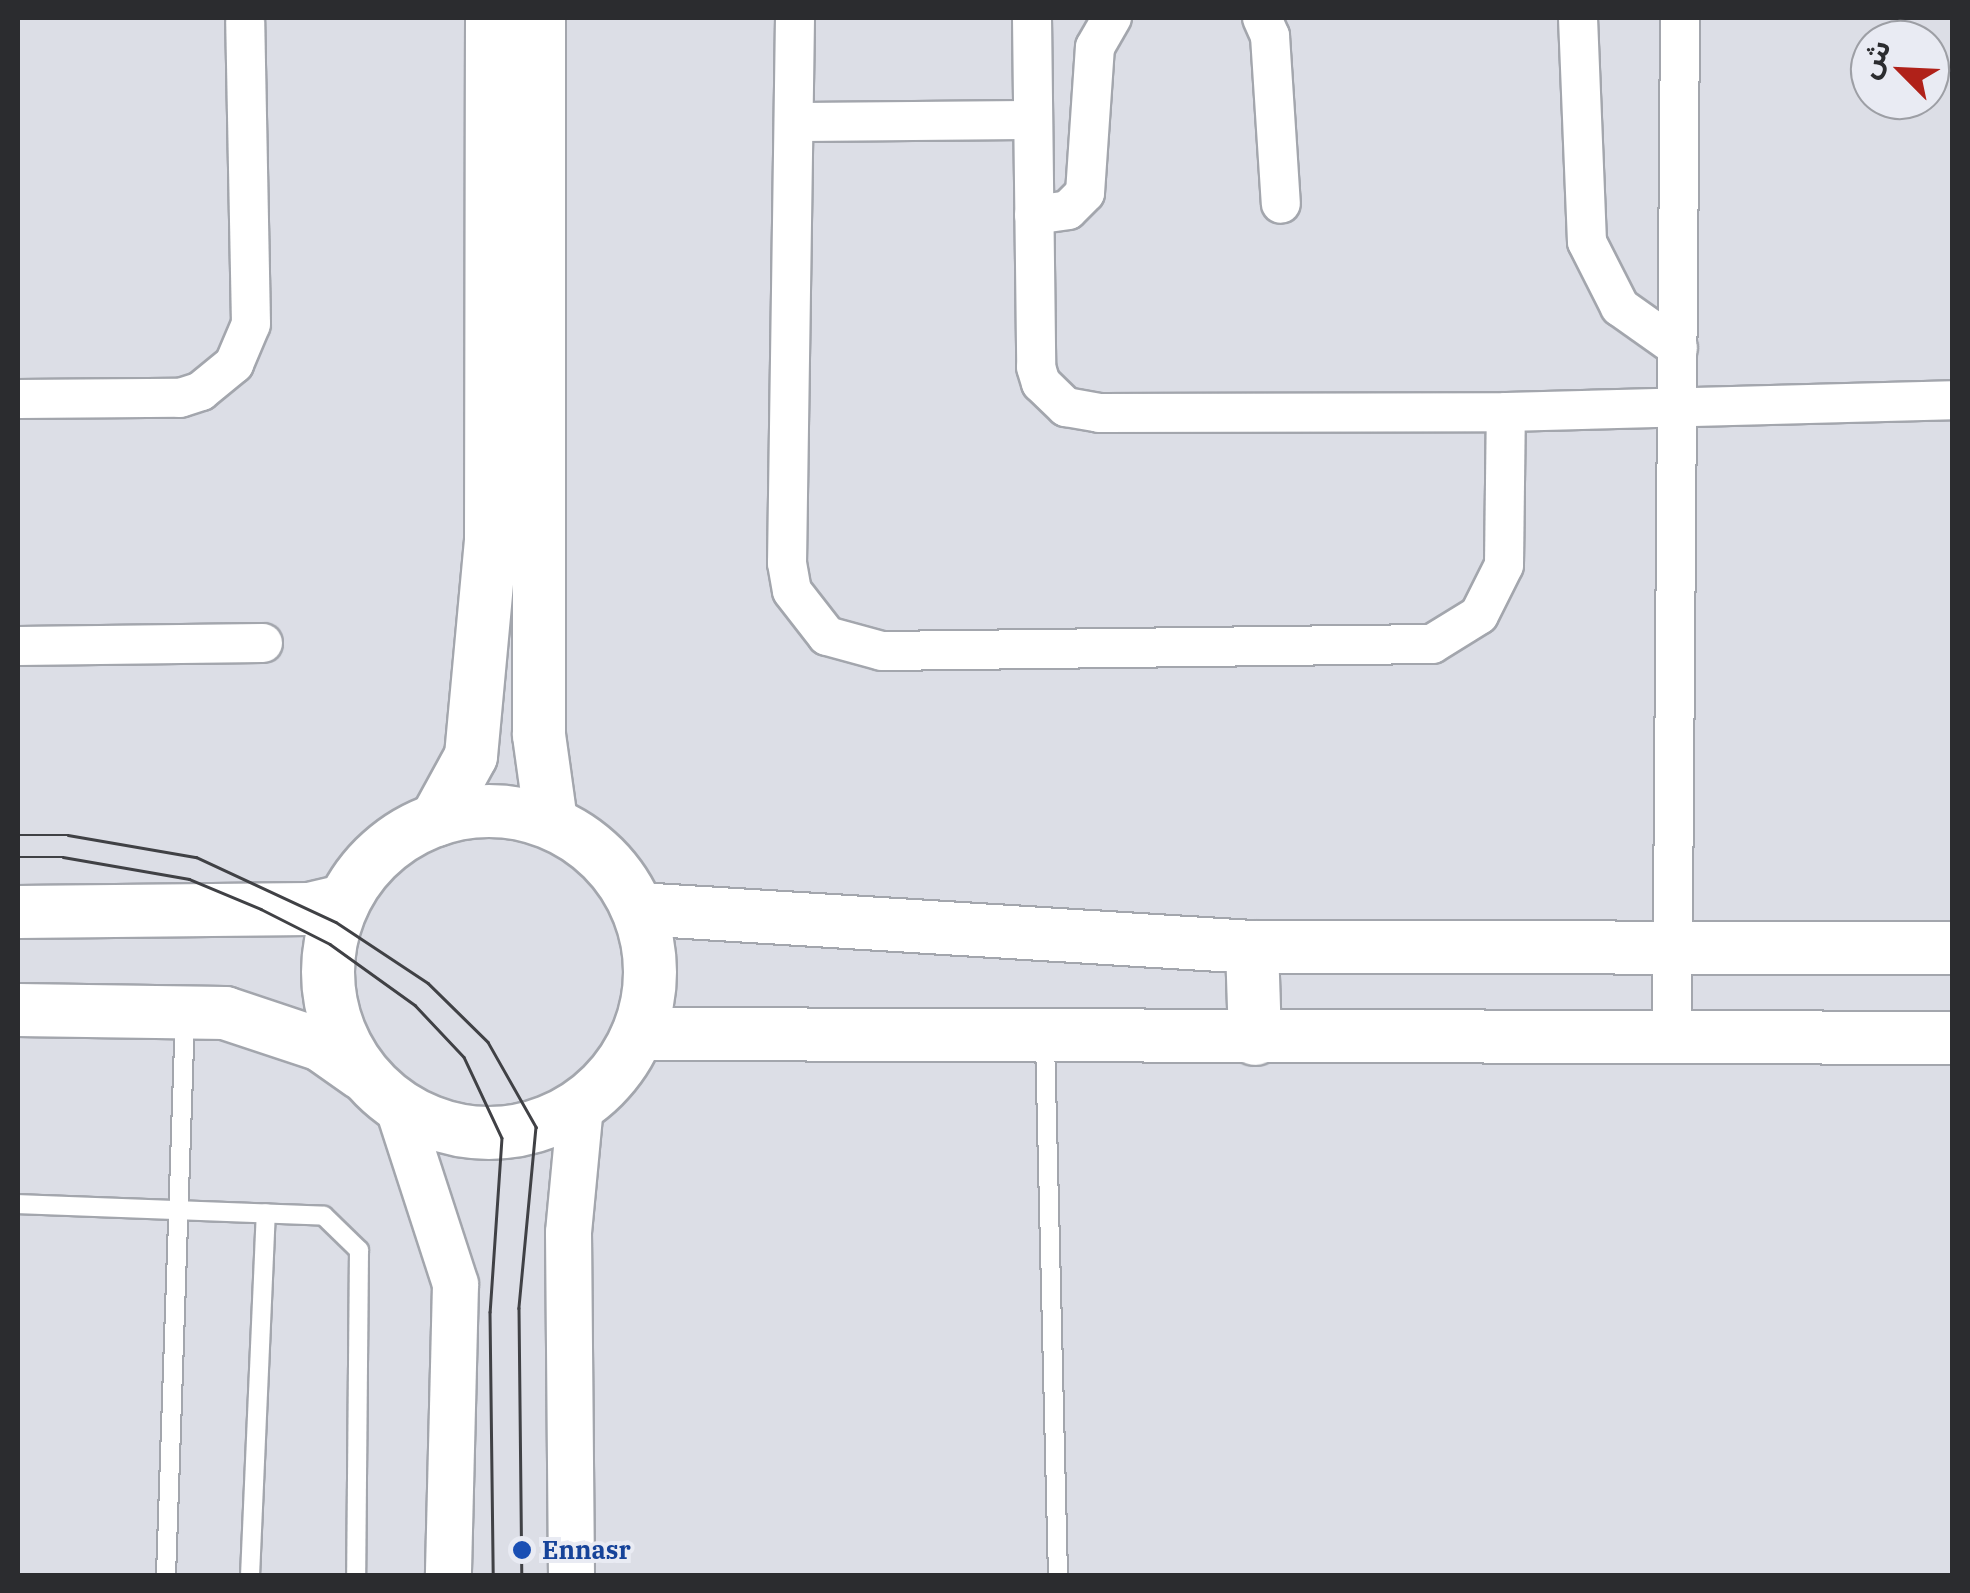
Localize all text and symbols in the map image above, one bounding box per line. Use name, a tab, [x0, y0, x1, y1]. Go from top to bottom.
north arrow	[1850, 20, 1950, 120]
text: ش	[1849, 33, 1899, 83]
place label: Ennasr	[542, 1535, 631, 1565]
marker: Ennasr	[511, 1539, 533, 1561]

